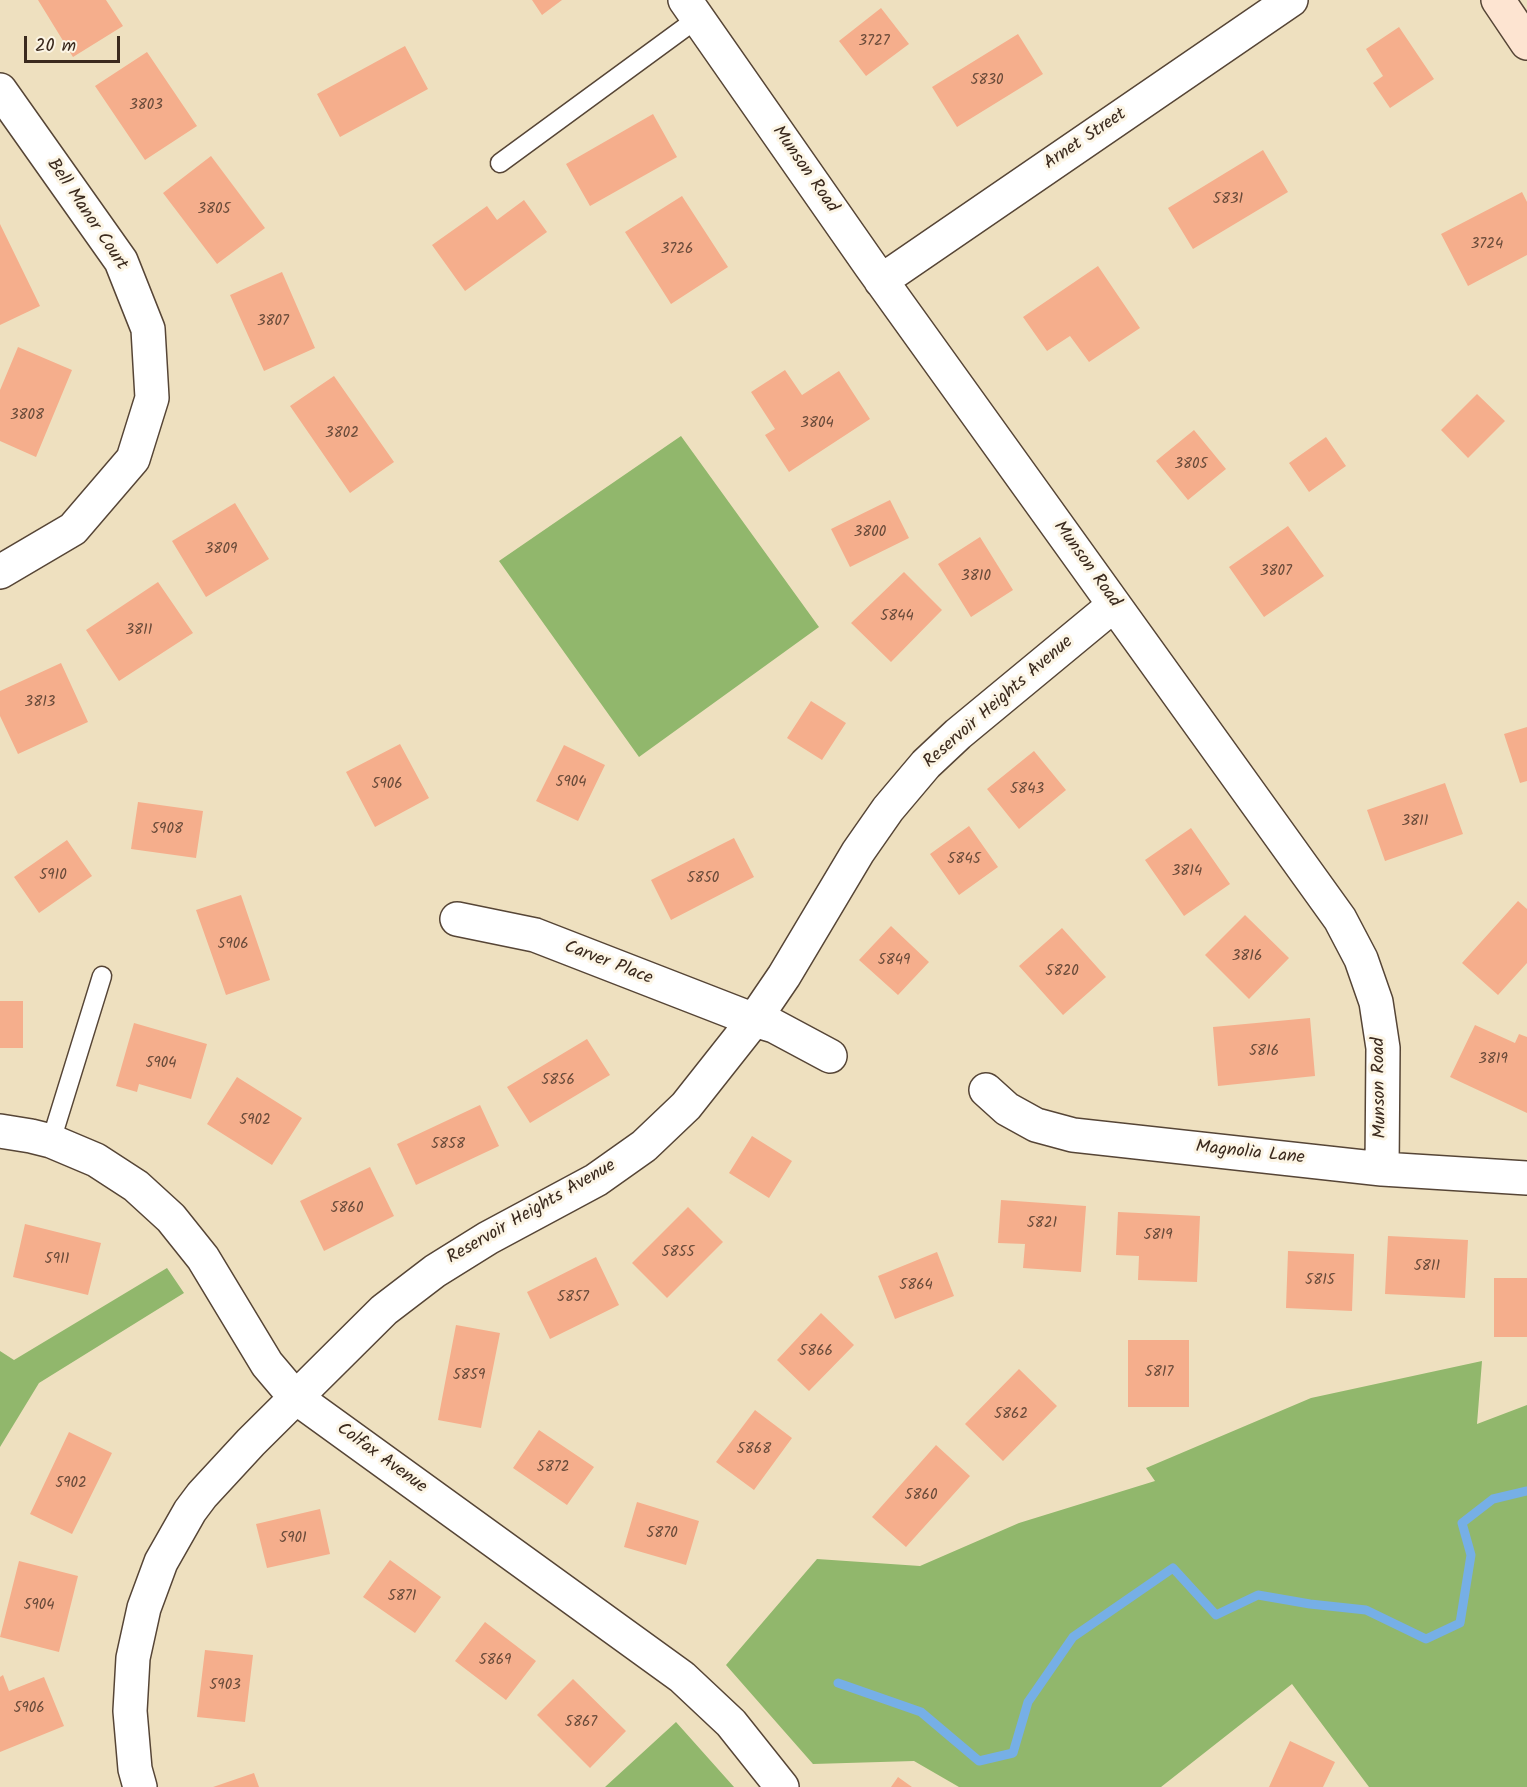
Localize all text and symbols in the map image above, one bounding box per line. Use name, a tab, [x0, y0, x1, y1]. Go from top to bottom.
scale bar	[27, 24, 123, 62]
text: 20 m	[35, 32, 76, 61]
house number: 3727	[858, 33, 890, 51]
house number: 5830	[970, 72, 1004, 90]
house number: 3803	[129, 97, 163, 115]
street label: Arnet Street	[1041, 105, 1131, 175]
street label: Munson Road	[766, 122, 842, 218]
street label: Bell Manor Court	[41, 155, 131, 275]
house number: 5831	[1213, 191, 1243, 209]
house number: 3805	[197, 201, 231, 219]
house number: 3724	[1471, 236, 1503, 254]
house number: 3726	[661, 241, 693, 259]
house number: 3807	[257, 313, 289, 331]
house number: 3808	[10, 407, 44, 425]
house number: 3804	[800, 415, 834, 433]
house number: 3802	[325, 425, 359, 443]
house number: 3805	[1174, 456, 1208, 474]
street label: Munson Road	[1048, 518, 1124, 612]
house number: 3800	[854, 524, 886, 542]
house number: 3809	[205, 541, 237, 559]
house number: 3807	[1260, 563, 1292, 581]
house number: 3810	[961, 568, 991, 586]
house number: 5844	[880, 608, 914, 626]
house number: 3811	[125, 622, 153, 640]
street label: Reservoir Heights Avenue	[920, 632, 1078, 774]
house number: 3813	[25, 694, 55, 712]
house number: 5904	[555, 774, 587, 792]
house number: 5906	[371, 776, 403, 794]
house number: 5843	[1010, 781, 1044, 799]
house number: 3811	[1401, 813, 1429, 831]
house number: 5908	[151, 821, 183, 839]
house number: 5845	[947, 851, 981, 869]
house number: 3814	[1172, 863, 1202, 881]
house number: 5910	[39, 867, 67, 885]
house number: 5850	[687, 870, 719, 888]
house number: 5906	[217, 936, 249, 954]
street label: Carver Place	[561, 937, 655, 991]
house number: 3816	[1232, 948, 1262, 966]
house number: 5849	[878, 952, 910, 970]
house number: 5820	[1045, 963, 1079, 981]
street label: Munson Road	[1369, 1037, 1393, 1139]
house number: 5816	[1249, 1043, 1279, 1061]
house number: 3819	[1478, 1051, 1508, 1069]
house number: 5904	[145, 1055, 177, 1073]
house number: 5856	[541, 1072, 575, 1090]
house number: 5902	[239, 1112, 271, 1130]
house number: 5858	[431, 1136, 465, 1154]
street label: Magnolia Lane	[1195, 1138, 1305, 1170]
street label: Reservoir Heights Avenue	[444, 1156, 620, 1270]
house number: 5860	[331, 1200, 363, 1218]
house number: 5821	[1027, 1215, 1057, 1233]
house number: 5819	[1143, 1227, 1173, 1245]
house number: 5855	[661, 1244, 695, 1262]
house number: 5911	[45, 1251, 69, 1269]
house number: 5811	[1414, 1258, 1440, 1276]
house number: 5815	[1305, 1272, 1335, 1290]
house number: 5864	[899, 1277, 933, 1295]
house number: 5857	[557, 1289, 589, 1307]
house number: 5866	[799, 1343, 833, 1361]
house number: 5817	[1145, 1364, 1173, 1382]
house number: 5859	[453, 1367, 485, 1385]
house number: 5862	[994, 1406, 1028, 1424]
street label: Colfax Avenue	[332, 1419, 430, 1499]
house number: 5868	[737, 1441, 771, 1459]
house number: 5872	[537, 1459, 569, 1477]
house number: 5902	[55, 1475, 87, 1493]
house number: 5860	[905, 1487, 937, 1505]
house number: 5870	[646, 1525, 678, 1543]
house number: 5901	[279, 1530, 307, 1548]
house number: 5871	[388, 1588, 416, 1606]
house number: 5904	[23, 1597, 55, 1615]
house number: 5869	[479, 1652, 511, 1670]
house number: 5903	[209, 1677, 241, 1695]
house number: 5906	[13, 1700, 45, 1718]
house number: 5867	[565, 1714, 597, 1732]

